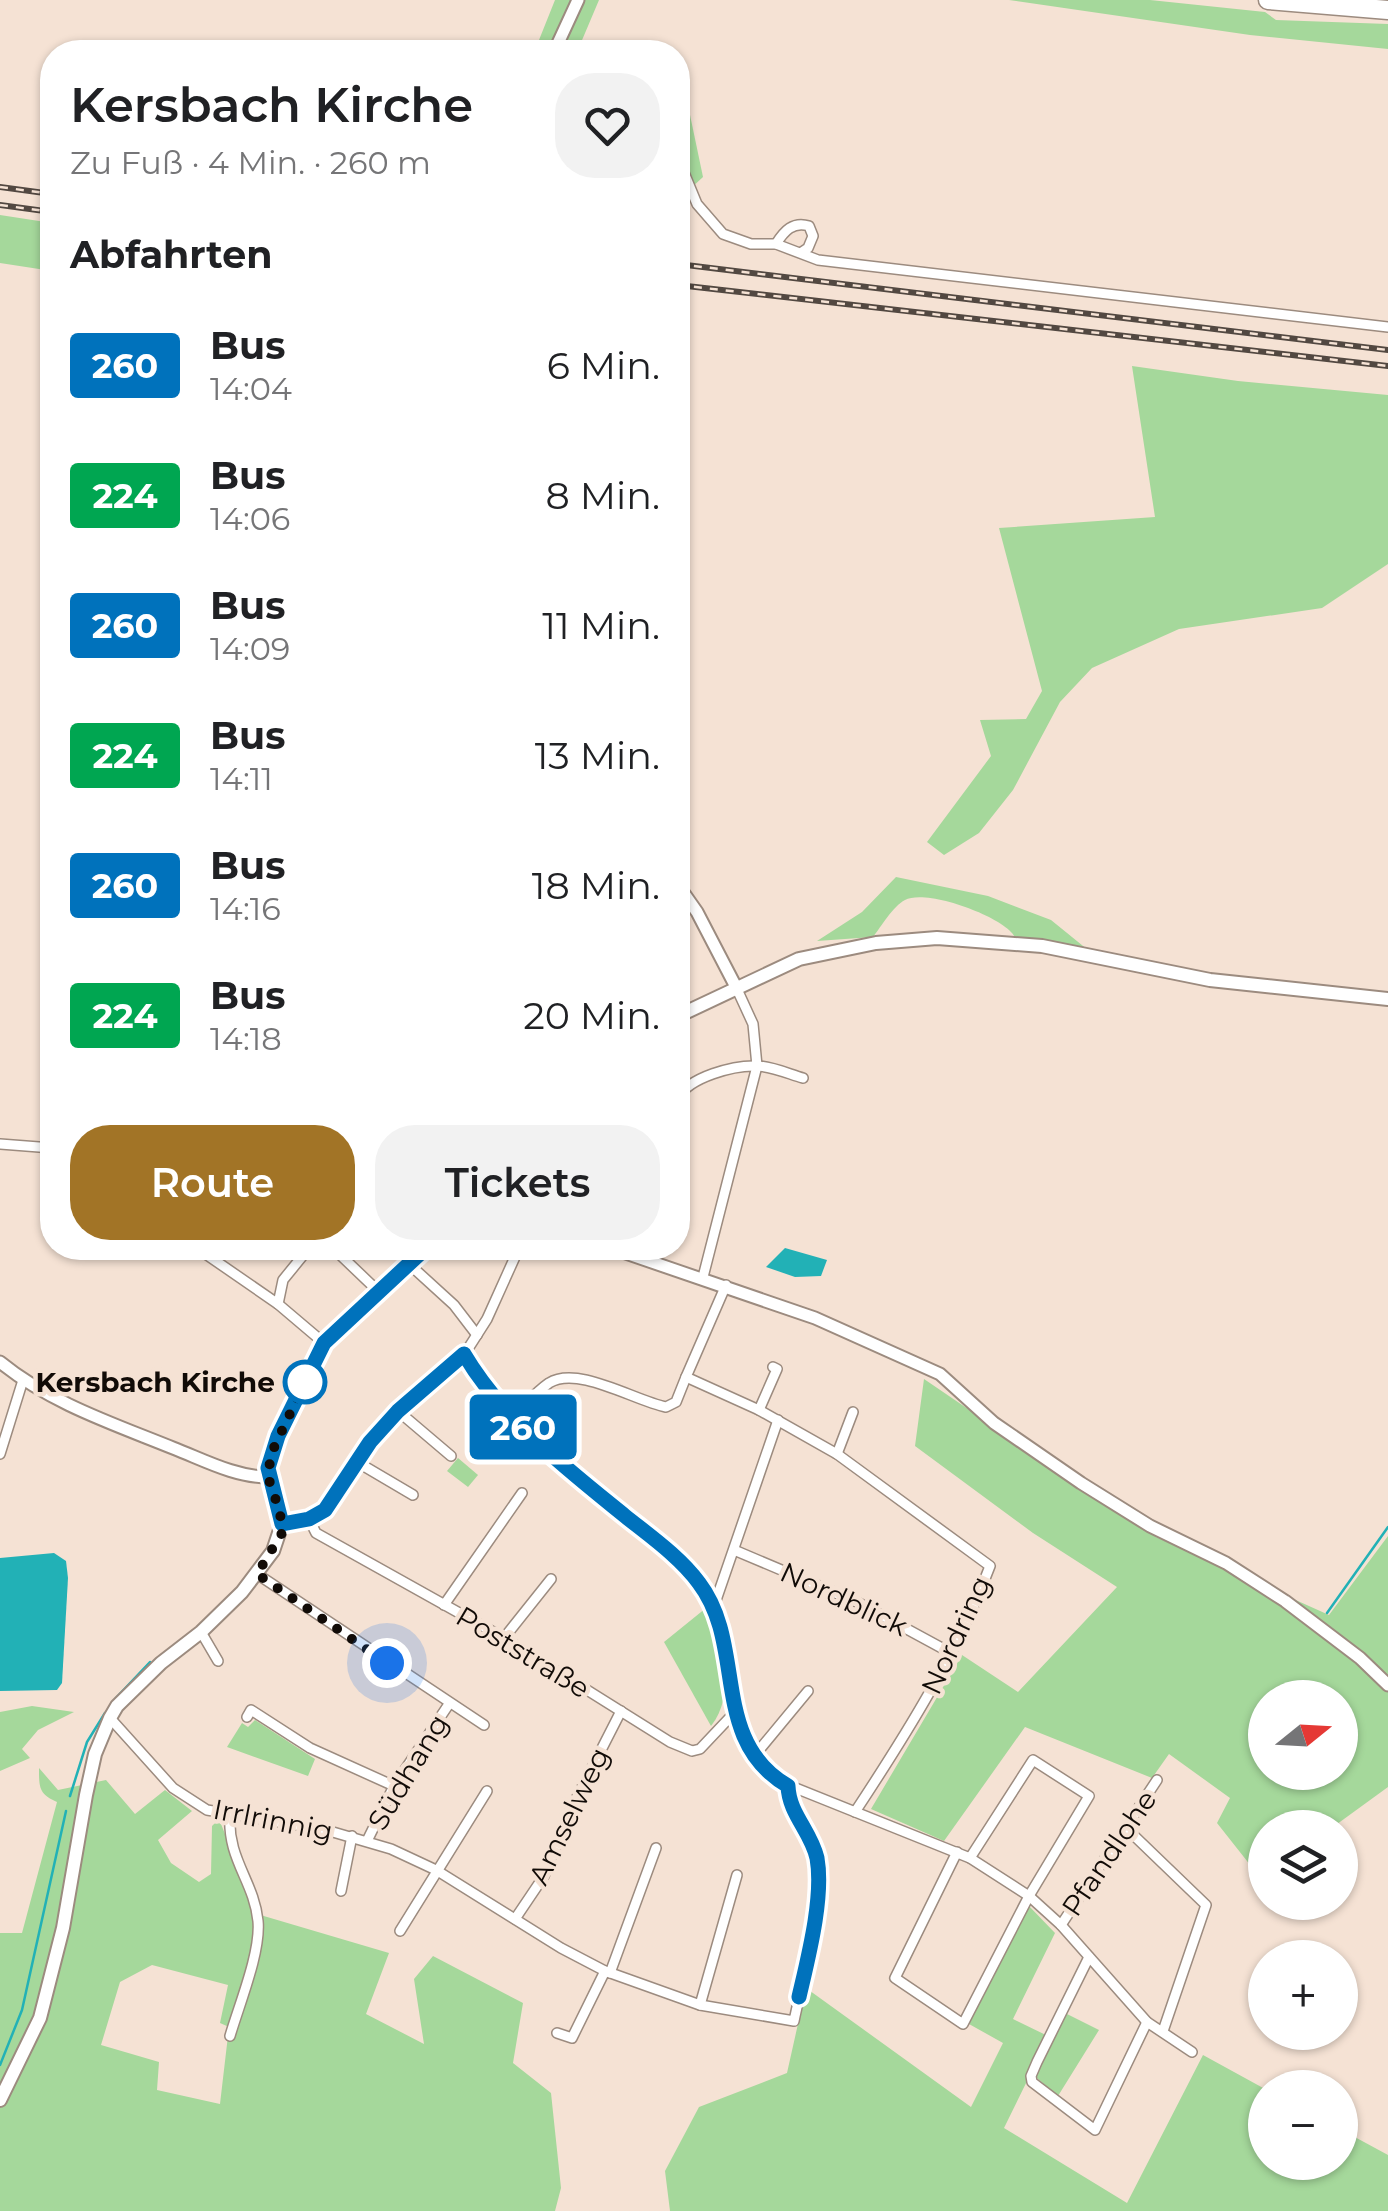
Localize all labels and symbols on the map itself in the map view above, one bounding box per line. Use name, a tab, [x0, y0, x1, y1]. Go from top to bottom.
marker: Kersbach Kirche	[284, 1361, 326, 1403]
place label: Kersbach Kirche	[36, 1365, 275, 1399]
line badge: 260	[466, 1394, 580, 1460]
street label: Nordblick	[775, 1555, 913, 1643]
street label: Nordring	[914, 1570, 998, 1700]
street label: Poststraße	[450, 1599, 596, 1705]
your location	[362, 1638, 412, 1688]
north arrow	[1248, 1680, 1358, 1790]
street label: Südhang	[360, 1708, 456, 1836]
street label: Amselweg	[521, 1742, 617, 1890]
street label: Pfandlohe	[1054, 1784, 1164, 1922]
street label: Irrlrinnig	[210, 1792, 336, 1848]

